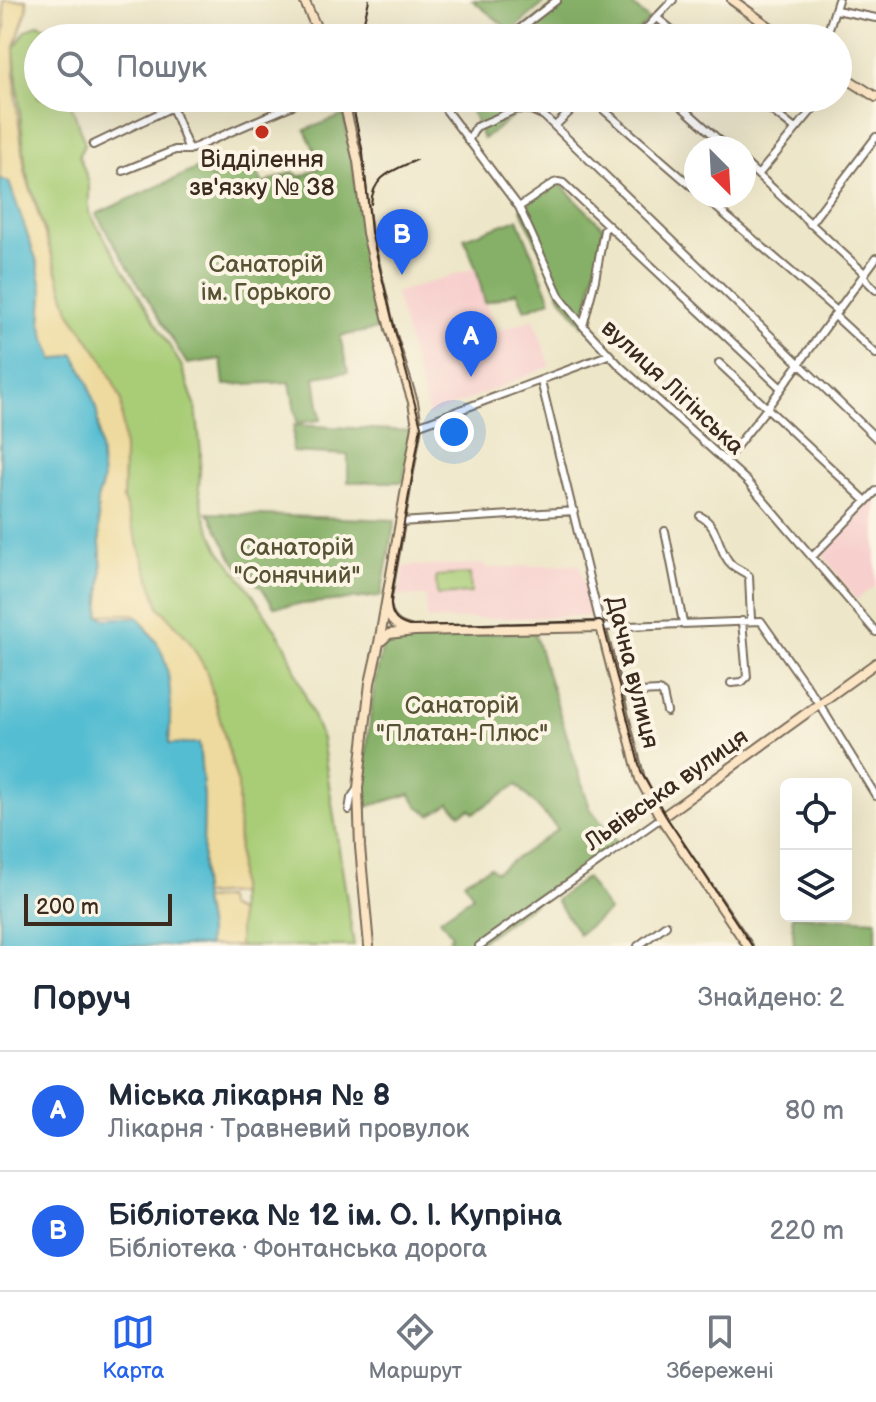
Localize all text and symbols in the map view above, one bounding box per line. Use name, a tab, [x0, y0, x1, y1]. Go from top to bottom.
search box	[24, 24, 852, 112]
icon: search	[52, 46, 96, 90]
text: Пошук	[116, 50, 207, 86]
marker: Відділення зв'язку № 38	[253, 123, 271, 141]
north arrow	[684, 136, 756, 208]
place label: Відділення зв'язку № 38	[189, 145, 335, 202]
pin: B	[376, 209, 428, 275]
park label: Cанаторій ім. Горького	[201, 250, 331, 307]
pin: A	[445, 311, 497, 377]
street label: вулиця Лігінська	[595, 314, 750, 461]
your location	[434, 412, 474, 452]
park label: Санаторій "Сонячний"	[234, 533, 360, 590]
street label: Дачна вулиця	[600, 593, 665, 751]
park label: Санаторій "Платан-Плюс"	[376, 691, 548, 748]
street label: Львівська вулиця	[578, 722, 754, 857]
map controls	[780, 778, 852, 922]
button: locate	[780, 778, 852, 850]
button: layers	[780, 850, 852, 922]
scale bar	[24, 890, 172, 926]
text: 200 m	[36, 894, 99, 921]
text: Поруч	[32, 978, 131, 1019]
text: Знайдено: 2	[698, 983, 844, 1014]
text: Міська лікарня № 8	[108, 1078, 390, 1114]
text: A	[50, 1096, 66, 1127]
text: 80 m	[785, 1096, 844, 1127]
text: Лікарня · Травневий провулок	[108, 1114, 469, 1145]
text: Бібліотека № 12 ім. О. І. Купріна	[108, 1198, 562, 1234]
text: B	[49, 1216, 67, 1247]
text: 220 m	[770, 1216, 844, 1247]
text: Бібліотека · Фонтанська дорога	[108, 1234, 487, 1265]
tab: Карта	[102, 1310, 164, 1385]
tab: Маршрут	[369, 1310, 462, 1385]
tab: Збережені	[666, 1310, 774, 1385]

